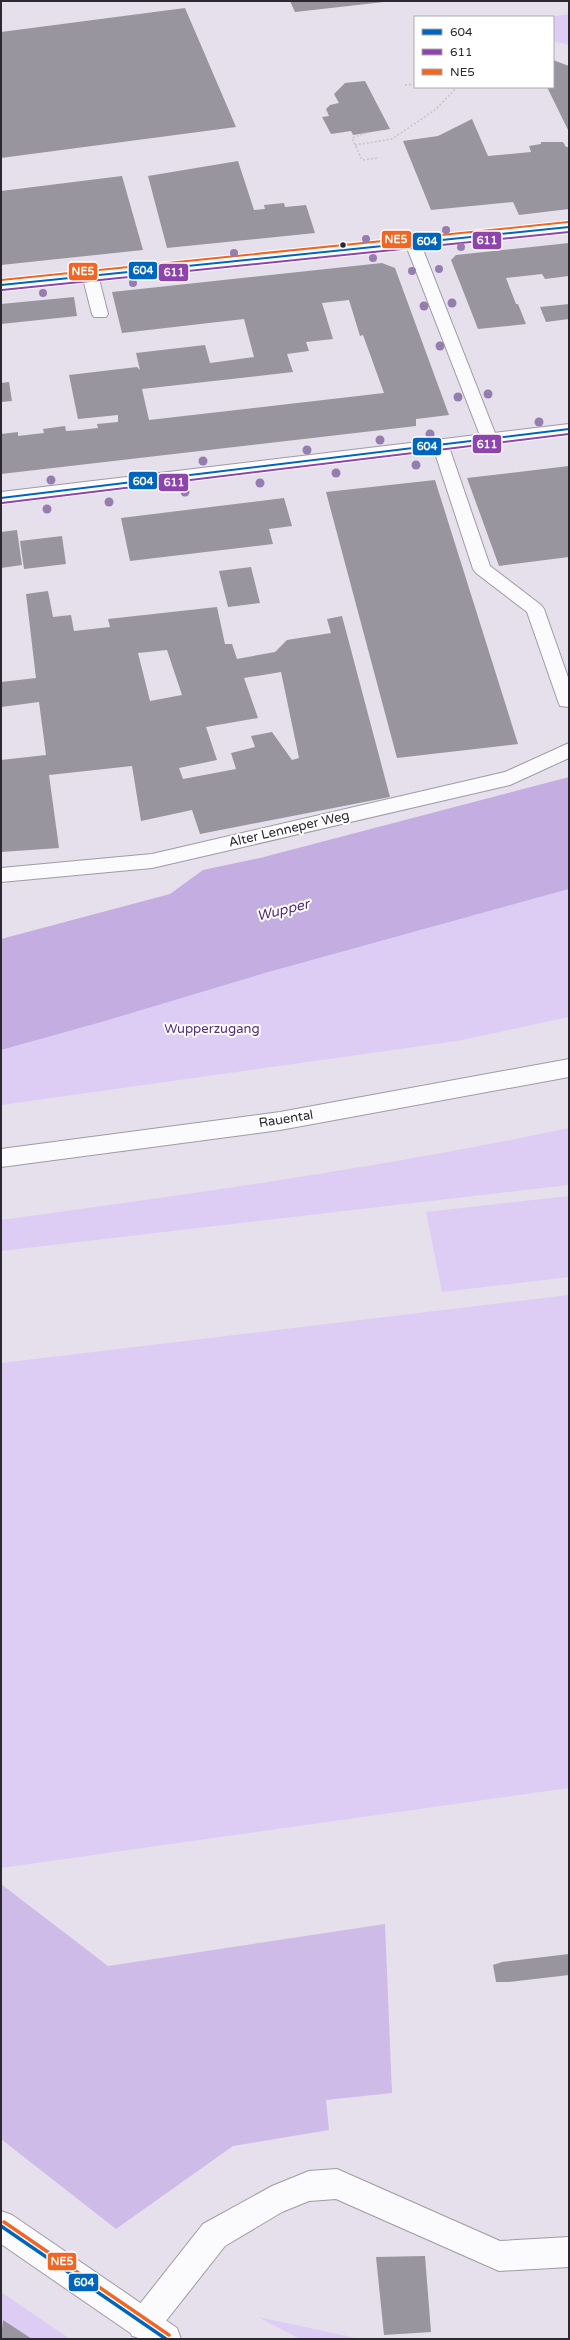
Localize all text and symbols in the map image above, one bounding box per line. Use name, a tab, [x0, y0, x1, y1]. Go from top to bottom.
legend	[414, 16, 554, 88]
text: 604	[450, 25, 473, 39]
text: 611	[450, 45, 473, 59]
text: NE5	[450, 65, 475, 79]
line badge: NE5	[381, 230, 412, 249]
line badge: 611	[472, 231, 502, 250]
line badge: 604	[412, 232, 442, 251]
text: NE5	[385, 233, 407, 246]
text: 611	[477, 234, 497, 247]
text: 604	[417, 235, 437, 248]
unlabelled marker	[338, 240, 348, 250]
line badge: 604	[128, 261, 158, 280]
line badge: NE5	[68, 262, 98, 281]
line badge: 611	[158, 263, 189, 282]
text: 604	[133, 264, 153, 277]
text: NE5	[72, 265, 94, 278]
text: 611	[164, 266, 184, 279]
line badge: 611	[472, 434, 502, 454]
line badge: 604	[412, 437, 442, 456]
text: 611	[477, 438, 497, 451]
text: 604	[417, 440, 437, 453]
line badge: 604	[128, 471, 158, 490]
line badge: 611	[158, 473, 189, 492]
text: 604	[133, 475, 153, 488]
text: 611	[164, 476, 184, 489]
street label: Alter Lenneper Weg	[227, 807, 351, 851]
water label: Wupper	[255, 895, 312, 925]
park label: Wupperzugang	[164, 1021, 260, 1037]
street label: Rauental	[258, 1107, 314, 1131]
line badge: NE5	[47, 2252, 77, 2271]
text: NE5	[51, 2255, 73, 2268]
line badge: 604	[68, 2273, 99, 2292]
text: 604	[74, 2276, 94, 2289]

